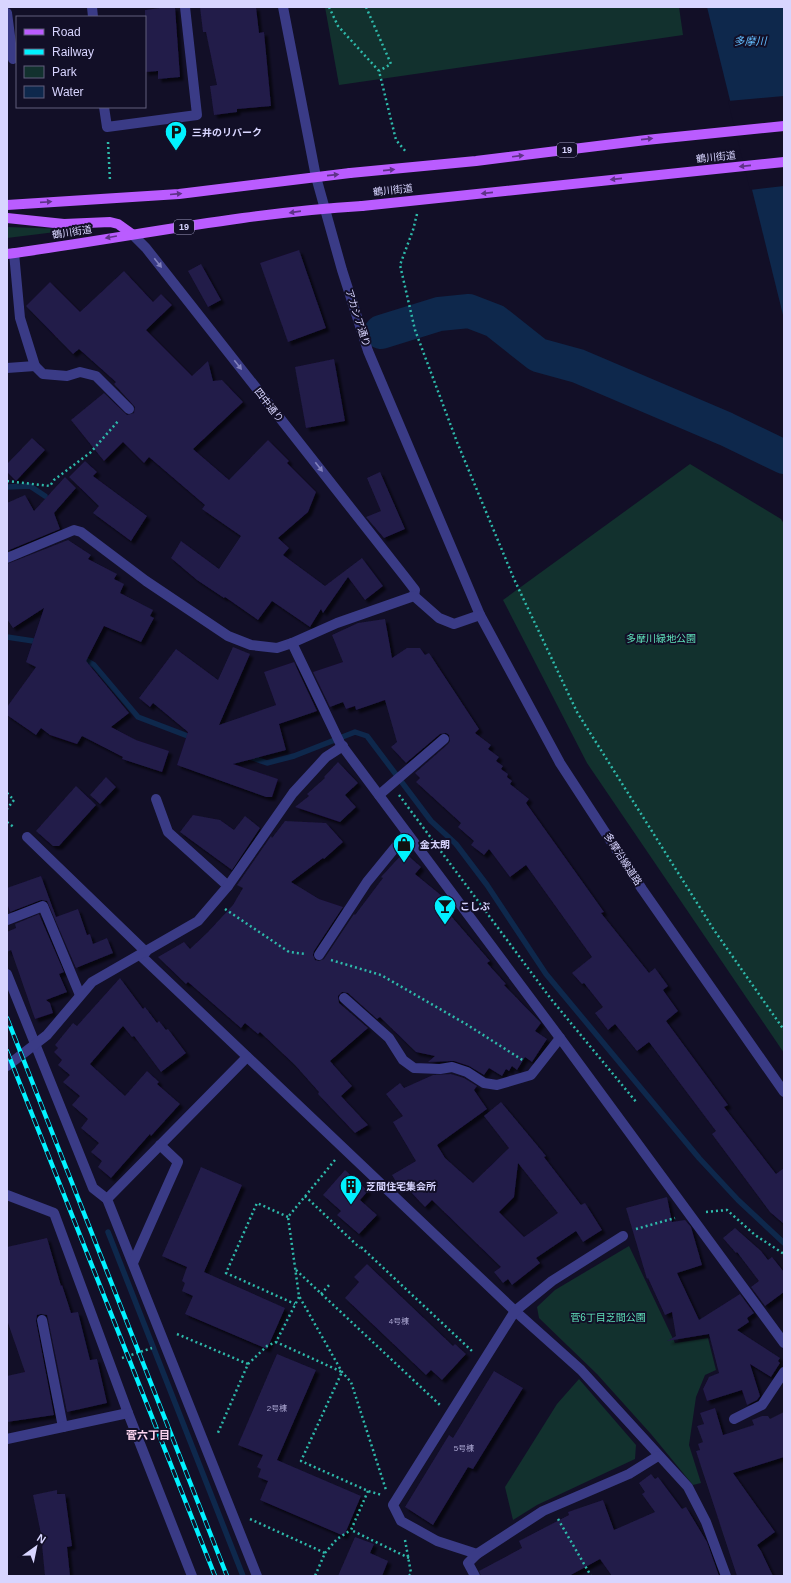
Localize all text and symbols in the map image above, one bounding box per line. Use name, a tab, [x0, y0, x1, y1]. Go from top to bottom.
legend	[16, 16, 146, 108]
text: Road	[52, 25, 81, 39]
water label: 多摩川	[734, 35, 767, 47]
text: Railway	[52, 45, 94, 59]
text: Park	[52, 65, 78, 79]
text: Water	[52, 85, 84, 99]
parking icon: 三井のリパーク	[163, 119, 189, 152]
place label: 三井のリパーク	[192, 127, 262, 138]
one-way arrow	[641, 136, 653, 143]
road number: 19	[557, 143, 577, 157]
street label: 鶴川街道	[696, 149, 736, 165]
one-way arrow	[512, 153, 524, 159]
one-way arrow	[739, 163, 751, 169]
one-way arrow	[383, 166, 395, 173]
one-way arrow	[327, 172, 339, 178]
one-way arrow	[610, 176, 622, 182]
street label: 鶴川街道	[373, 182, 413, 198]
one-way arrow	[170, 190, 182, 197]
one-way arrow	[481, 190, 493, 196]
one-way arrow	[40, 199, 52, 206]
one-way arrow	[289, 209, 301, 215]
road number: 19	[174, 220, 194, 234]
street label: 鶴川街道	[51, 223, 93, 241]
one-way arrow	[105, 235, 117, 241]
one-way arrow	[153, 258, 162, 269]
street label: アカシア通り	[343, 288, 373, 348]
one-way arrow	[234, 360, 242, 371]
street label: 四中通り	[252, 386, 286, 424]
one-way arrow	[314, 462, 323, 473]
park label: 多摩川緑地公園	[626, 633, 696, 644]
shop icon: 金太朗	[391, 831, 417, 864]
street label: 多摩沿線道路	[602, 831, 644, 887]
place label: 金太朗	[420, 839, 450, 850]
bar icon: こしぶ	[432, 893, 458, 926]
place label: こしぶ	[460, 901, 490, 912]
building icon: 芝間住宅集会所	[338, 1173, 364, 1206]
place label: 芝間住宅集会所	[366, 1181, 436, 1192]
park label: 菅6丁目芝間公園	[570, 1312, 646, 1323]
house number: 4号棟	[389, 1317, 409, 1326]
house number: 2号棟	[267, 1404, 287, 1413]
district label: 菅六丁目	[126, 1429, 170, 1441]
house number: 5号棟	[454, 1444, 474, 1453]
north arrow	[16, 1527, 56, 1567]
text: N	[35, 1531, 48, 1546]

